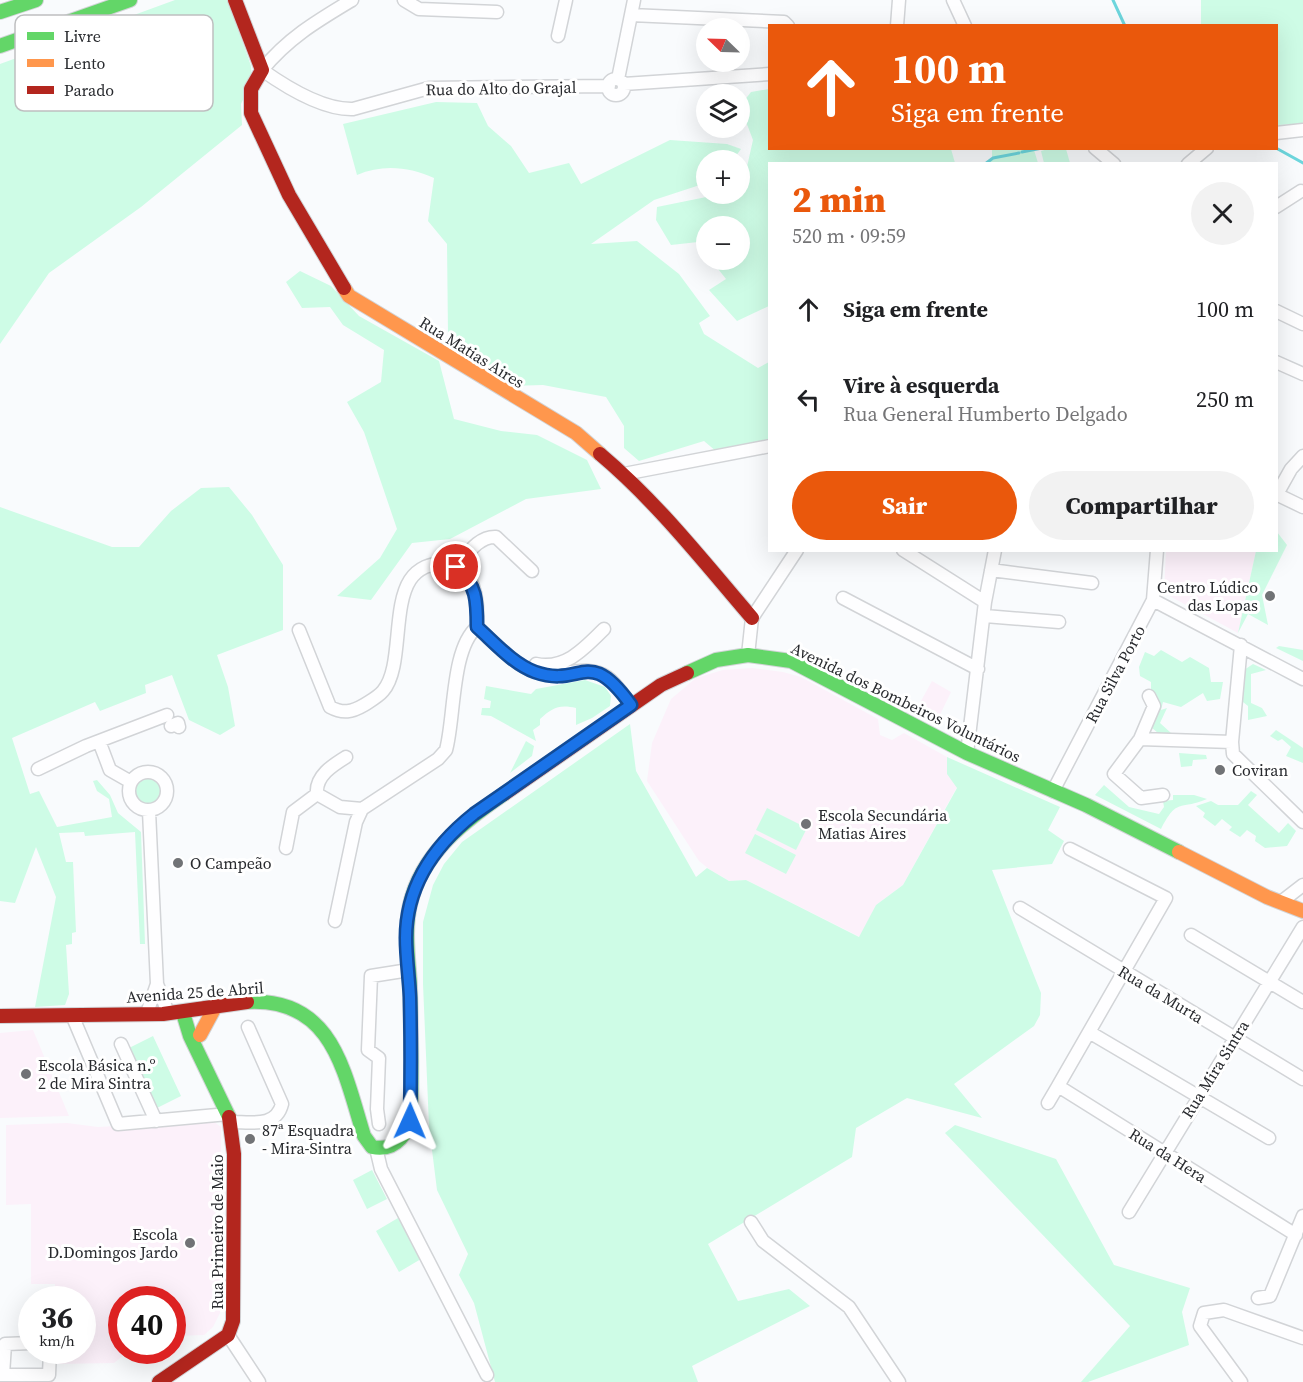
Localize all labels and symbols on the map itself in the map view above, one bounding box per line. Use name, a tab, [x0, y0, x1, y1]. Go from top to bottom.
legend	[15, 15, 213, 111]
north arrow	[696, 18, 750, 72]
text: Livre	[64, 25, 101, 47]
text: Lento	[64, 52, 106, 74]
street label: Rua do Alto do Grajal	[425, 76, 577, 100]
text: Parado	[64, 79, 114, 101]
street label: Rua Matias Aires	[415, 311, 529, 393]
pin	[430, 541, 481, 592]
place label: Centro Lúdico das Lopas	[1157, 576, 1258, 616]
marker: Centro Lúdico das Lopas	[1263, 589, 1277, 603]
street label: Rua Silva Porto	[1080, 621, 1150, 727]
street label: Avenida dos Bombeiros Voluntários	[788, 637, 1024, 767]
place label: Coviran	[1232, 759, 1288, 781]
marker: Coviran	[1213, 763, 1227, 777]
place label: Escola Secundária Matias Aires	[818, 804, 948, 844]
marker: Escola Secundária Matias Aires	[799, 817, 813, 831]
place label: O Campeão	[190, 852, 272, 874]
marker: O Campeão	[171, 856, 185, 870]
street label: Rua da Murta	[1114, 960, 1209, 1029]
street label: Avenida 25 de Abril	[126, 976, 265, 1008]
street label: Rua Mira Sintra	[1176, 1015, 1254, 1122]
place label: Escola Básica n.º 2 de Mira Sintra	[38, 1054, 155, 1094]
marker: Escola Básica n.º 2 de Mira Sintra	[19, 1067, 33, 1081]
position arrow	[378, 1089, 442, 1153]
place label: 87ª Esquadra - Mira-Sintra	[262, 1119, 355, 1159]
street label: Rua da Hera	[1125, 1123, 1212, 1188]
marker: 87ª Esquadra - Mira-Sintra	[243, 1132, 257, 1146]
street label: Rua Primeiro de Maio	[206, 1154, 228, 1310]
place label: Escola D.Domingos Jardo	[48, 1223, 179, 1263]
marker: Escola D.Domingos Jardo	[183, 1236, 197, 1250]
speed limit sign: 40	[108, 1286, 186, 1364]

